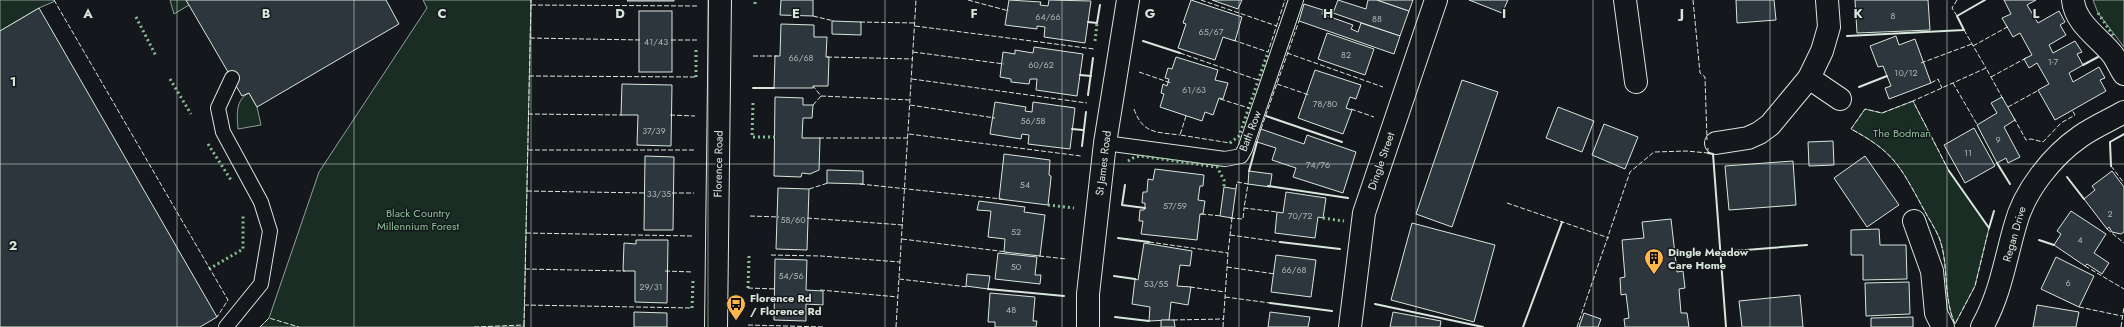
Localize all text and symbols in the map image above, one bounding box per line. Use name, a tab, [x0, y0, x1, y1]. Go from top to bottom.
text: A	[82, 4, 93, 23]
text: B	[262, 4, 271, 23]
text: C	[437, 4, 447, 23]
text: D	[615, 4, 625, 23]
text: E	[792, 4, 800, 23]
text: F	[970, 4, 978, 23]
text: G	[1145, 4, 1156, 23]
text: H	[1323, 4, 1333, 23]
text: I	[1502, 4, 1506, 23]
text: J	[1677, 4, 1684, 23]
text: K	[1853, 4, 1863, 23]
text: L	[2033, 4, 2040, 23]
house number: 8	[1891, 9, 1896, 22]
house number: 64/66	[1035, 10, 1061, 23]
house number: 88	[1372, 12, 1382, 25]
house number: 65/67	[1199, 25, 1224, 38]
house number: 41/43	[644, 35, 668, 48]
house number: 82	[1341, 48, 1351, 61]
house number: 66/68	[788, 51, 814, 64]
house number: 1-7	[2048, 55, 2059, 68]
house number: 60/62	[1028, 58, 1054, 71]
house number: 10/12	[1894, 66, 1918, 79]
text: 1	[10, 72, 16, 91]
house number: 61/63	[1182, 83, 1206, 96]
house number: 78/80	[1313, 97, 1338, 110]
street label: Bath Row	[1235, 108, 1265, 154]
house number: 56/58	[1021, 114, 1046, 127]
house number: 37/39	[642, 124, 666, 137]
park label: The Bodman	[1873, 125, 1931, 141]
street label: St James Road	[1091, 129, 1115, 197]
street label: Florence Road	[709, 130, 727, 198]
street label: Dingle Street	[1364, 130, 1398, 192]
house number: 9	[1995, 133, 2001, 146]
house number: 11	[1964, 146, 1972, 159]
house number: 74/76	[1306, 158, 1330, 171]
house number: 54	[1020, 178, 1030, 191]
house number: 33/35	[647, 187, 671, 200]
house number: 57/59	[1163, 199, 1187, 212]
street label: Regan Drive	[1998, 204, 2030, 264]
park label: Black Country Millennium Forest	[377, 205, 459, 234]
house number: 2	[2107, 207, 2113, 220]
house number: 70/72	[1288, 209, 1312, 222]
house number: 58/60	[780, 213, 806, 226]
house number: 52	[1011, 225, 1021, 238]
house number: 4	[2077, 233, 2083, 246]
text: 2	[9, 236, 17, 255]
place label: Dingle Meadow Care Home	[1668, 244, 1749, 273]
building icon: Dingle Meadow Care Home	[1643, 247, 1665, 275]
house number: 50	[1011, 260, 1022, 273]
house number: 66/68	[1281, 263, 1307, 276]
house number: 54/56	[778, 269, 804, 282]
house number: 6	[2065, 276, 2071, 289]
house number: 53/55	[1144, 277, 1168, 290]
house number: 29/31	[639, 280, 663, 293]
place label: Florence Rd / Florence Rd	[750, 290, 822, 319]
bus stop icon: Florence Rd / Florence Rd	[725, 293, 747, 321]
house number: 48	[1006, 303, 1016, 316]

